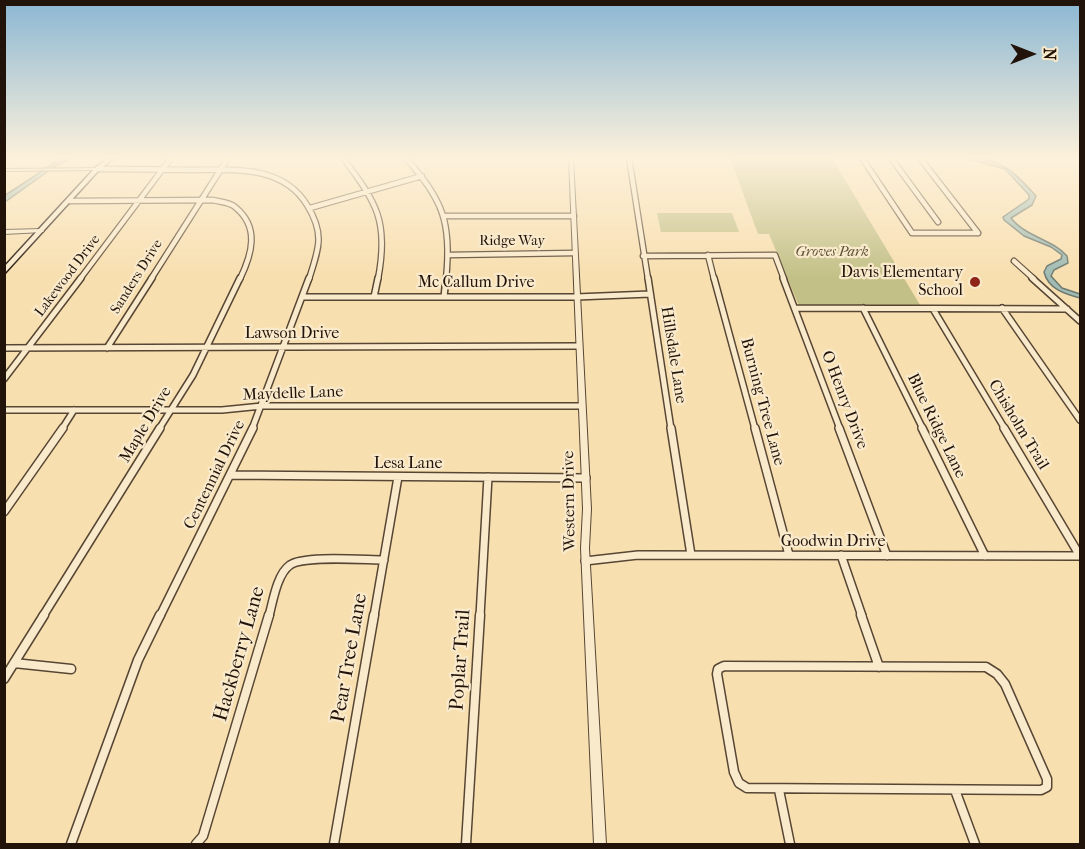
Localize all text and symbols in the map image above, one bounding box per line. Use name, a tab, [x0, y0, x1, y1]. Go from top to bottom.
north arrow	[1001, 24, 1061, 84]
text: N	[1040, 48, 1059, 60]
street label: Lakewood Drive	[32, 232, 104, 320]
street label: Ridge Way	[479, 234, 545, 250]
street label: Sanders Drive	[107, 237, 167, 317]
park label: Groves Park	[795, 245, 869, 261]
place label: Davis Elementary School	[841, 263, 963, 301]
street label: Mc Callum Drive	[418, 273, 534, 293]
marker: Davis Elementary School	[968, 275, 982, 289]
street label: Hillsdale Lane	[656, 305, 690, 405]
street label: Lawson Drive	[245, 324, 339, 344]
street label: Burning Tree Lane	[736, 336, 788, 468]
street label: O Henry Drive	[816, 348, 872, 452]
street label: Blue Ridge Lane	[902, 371, 970, 481]
street label: Chisholm Trail	[984, 377, 1052, 473]
street label: Maple Drive	[116, 383, 176, 467]
street label: Maydelle Lane	[242, 383, 344, 405]
street label: Centennial Drive	[180, 417, 250, 533]
street label: Western Drive	[560, 450, 580, 552]
street label: Lesa Lane	[374, 454, 442, 474]
street label: Goodwin Drive	[781, 532, 885, 552]
street label: Hackberry Lane	[209, 584, 271, 724]
street label: Pear Tree Lane	[327, 591, 373, 725]
street label: Poplar Trail	[445, 609, 477, 711]

